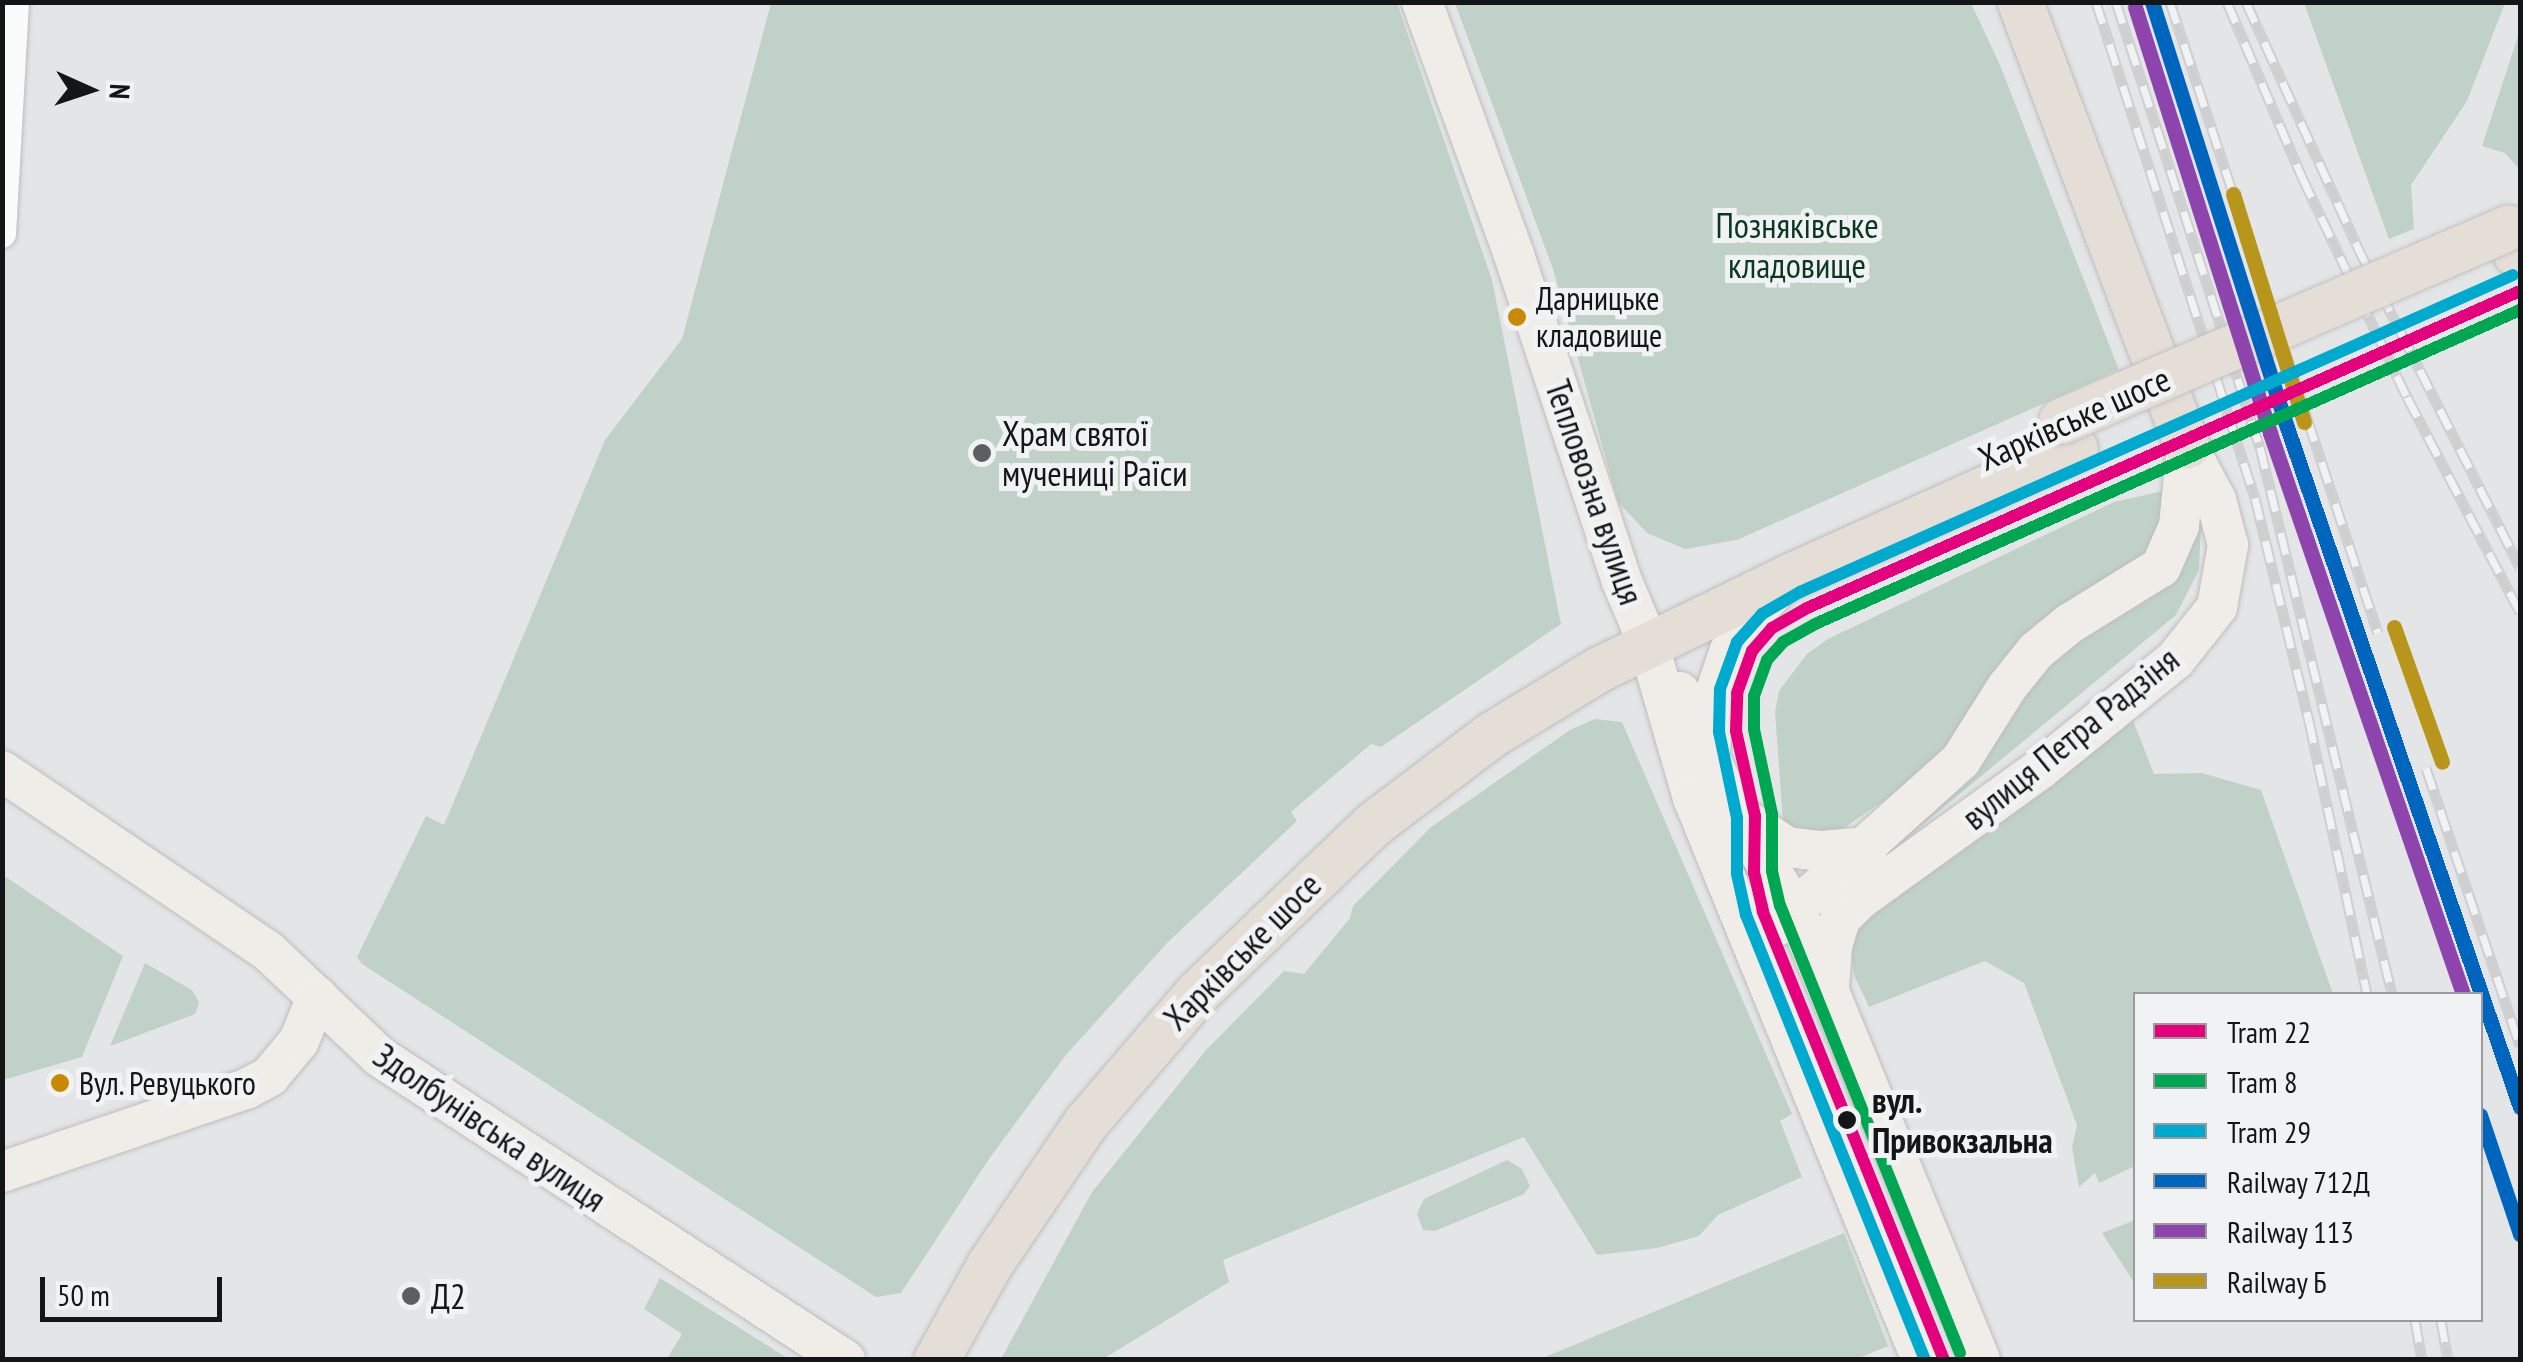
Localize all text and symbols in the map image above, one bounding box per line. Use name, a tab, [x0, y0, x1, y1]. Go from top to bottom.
north arrow	[40, 40, 140, 140]
text: N	[102, 83, 139, 100]
park label: Позняківське кладовище	[1715, 204, 1879, 286]
place label: Дарницьке кладовище	[1536, 280, 1662, 355]
marker: Дарницьке кладовище	[1507, 307, 1527, 327]
street label: Харківське шосе	[1972, 357, 2176, 479]
street label: Тепловозна вулиця	[1537, 374, 1653, 610]
place label: Храм святої мучениці Раїси	[1002, 412, 1188, 494]
marker: Храм святої мучениці Раїси	[971, 442, 993, 464]
street label: вулиця Петра Радзіня	[1953, 638, 2187, 838]
street label: Харківське шосе	[1155, 864, 1329, 1038]
legend	[2133, 992, 2483, 1322]
text: Tram 22	[2227, 1012, 2311, 1051]
street label: Здолбунівська вулиця	[366, 1034, 614, 1220]
text: Tram 8	[2227, 1062, 2297, 1101]
place label: Вул. Ревуцького	[79, 1064, 258, 1102]
marker: Вул. Ревуцького	[50, 1073, 70, 1093]
place label: вул. Привокзальна	[1872, 1079, 2053, 1161]
marker: вул. Привокзальна	[1831, 1104, 1863, 1136]
text: Tram 29	[2227, 1112, 2311, 1151]
text: Railway 712Д	[2227, 1162, 2370, 1201]
text: Railway 113	[2227, 1212, 2354, 1251]
scale bar	[45, 1257, 228, 1319]
text: Railway Б	[2227, 1262, 2327, 1301]
text: 50 m	[57, 1275, 110, 1314]
place label: Д2	[431, 1275, 466, 1317]
marker: Д2	[400, 1285, 422, 1307]

